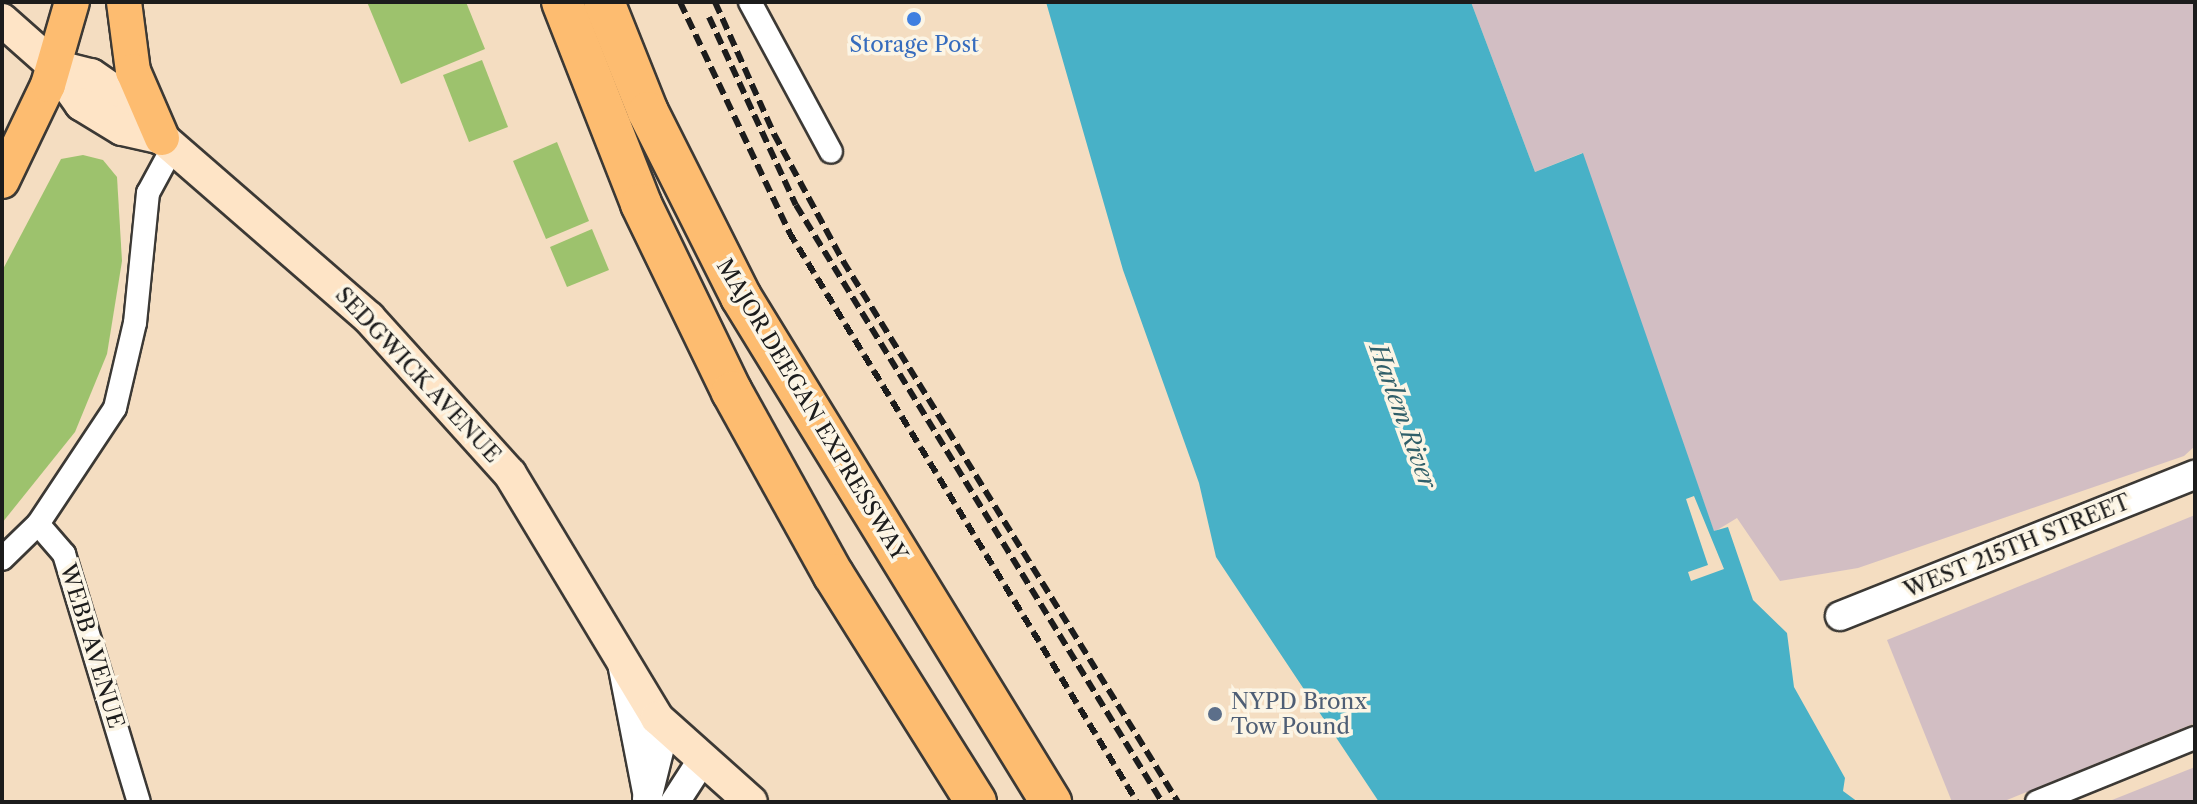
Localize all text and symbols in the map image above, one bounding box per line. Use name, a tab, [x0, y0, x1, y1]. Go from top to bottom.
marker: Storage Post	[905, 10, 923, 28]
place label: Storage Post	[849, 32, 979, 58]
street label: MAJOR DEEGAN EXPRESSWAY	[711, 254, 913, 566]
street label: SEDGWICK AVENUE	[329, 281, 507, 469]
water label: Harlem River	[1363, 339, 1443, 493]
street label: WEST 215TH STREET	[1900, 488, 2134, 604]
street label: WEBB AVENUE	[54, 560, 130, 732]
place label: NYPD Bronx Tow Pound	[1231, 688, 1367, 740]
marker: NYPD Bronx Tow Pound	[1206, 705, 1224, 723]

